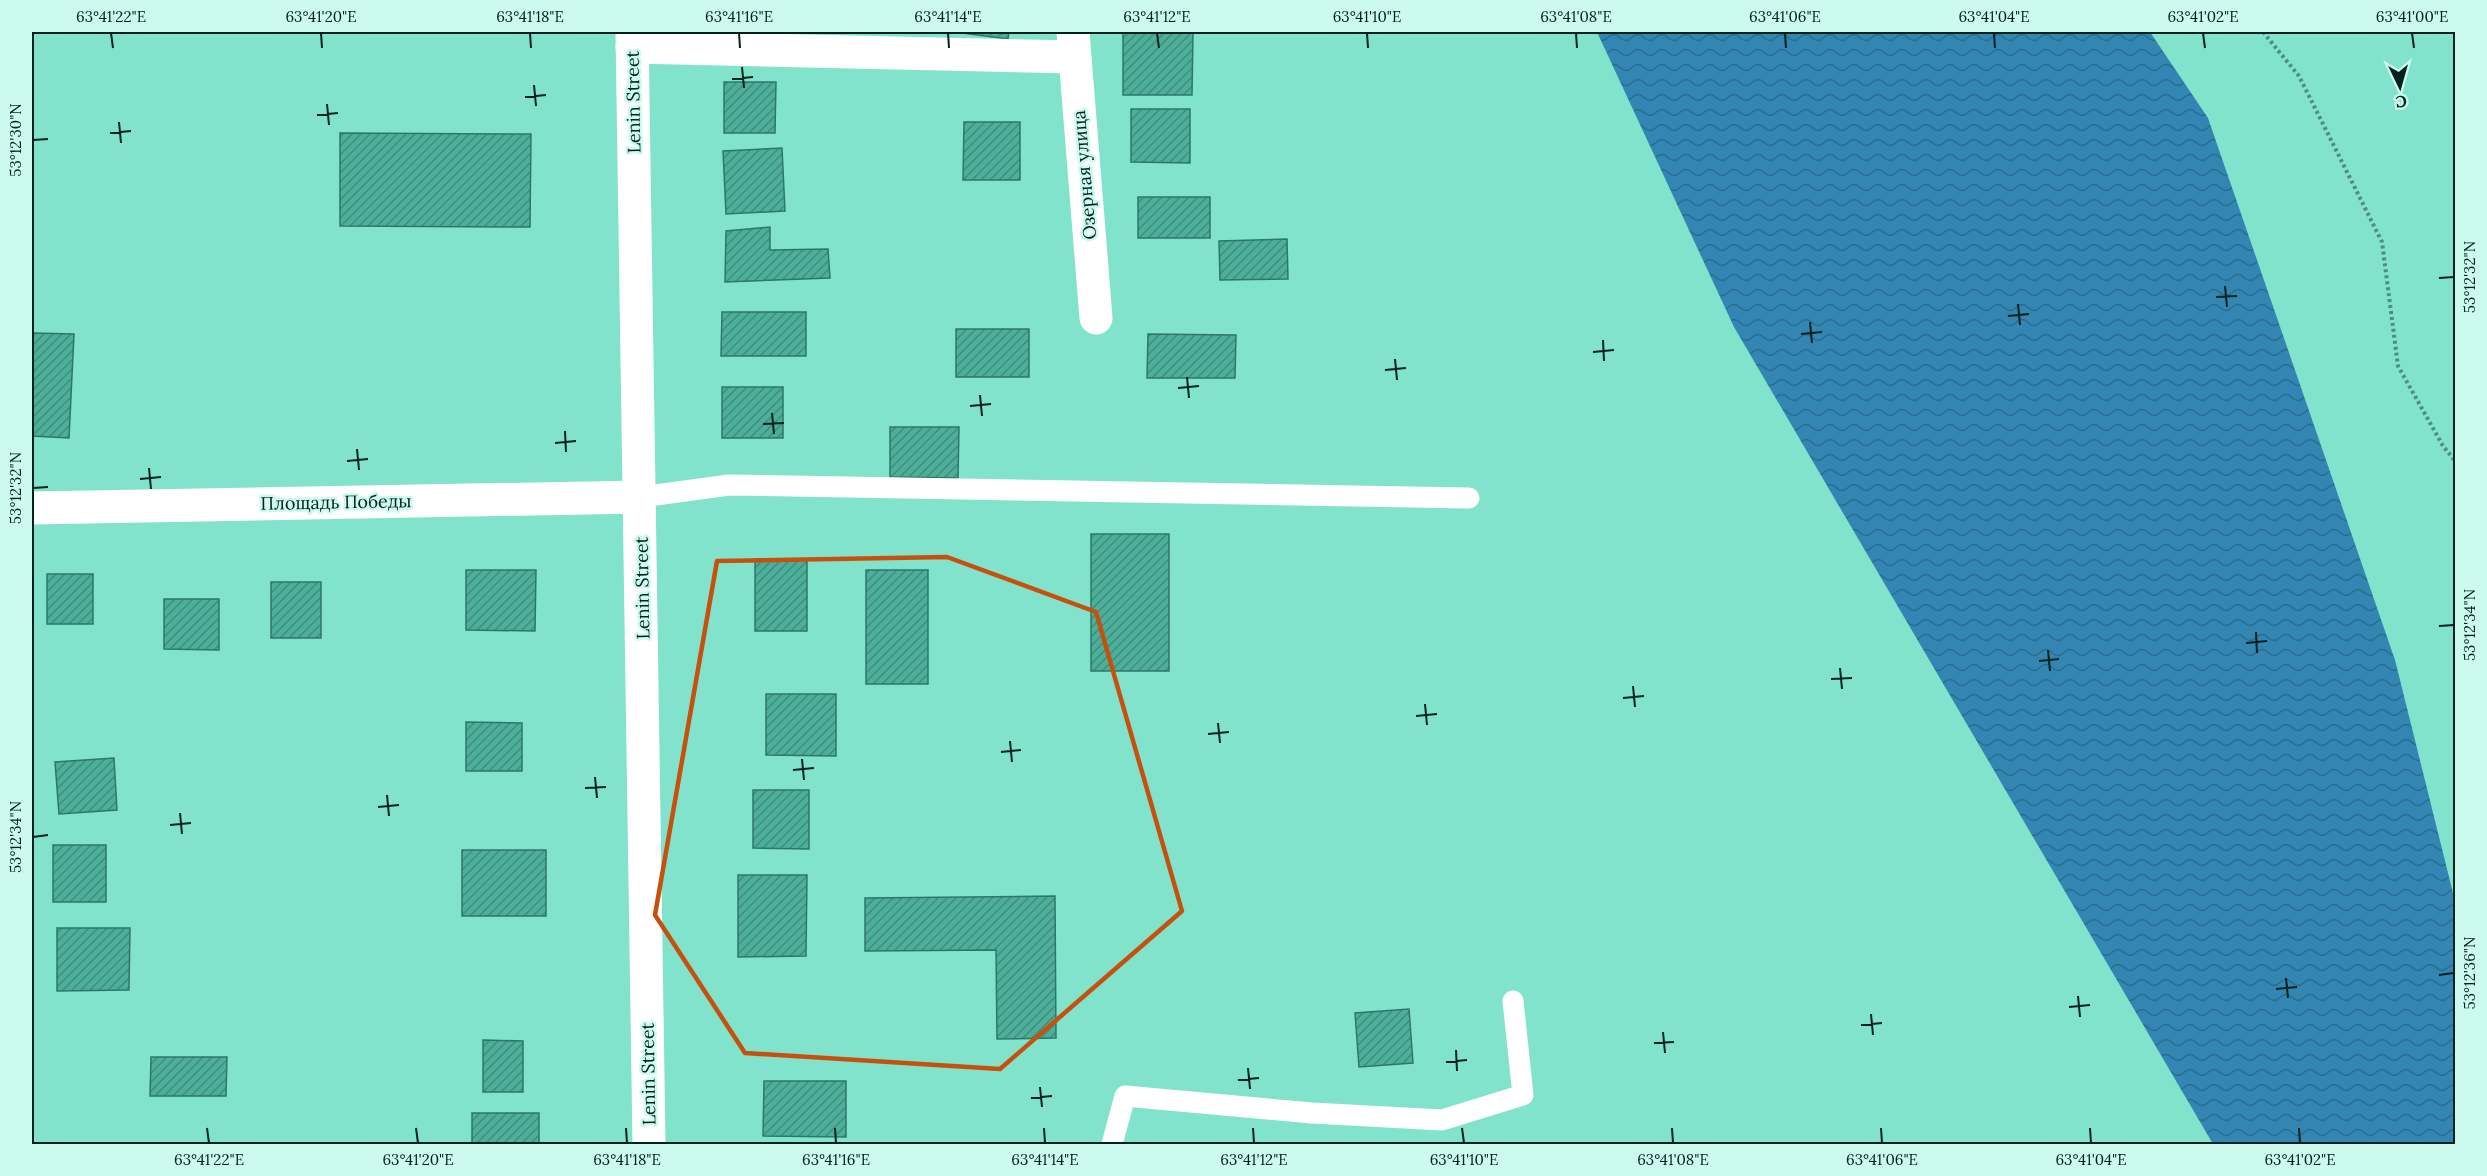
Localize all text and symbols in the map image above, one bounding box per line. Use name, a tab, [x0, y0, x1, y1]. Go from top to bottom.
text: 63°41'22"E	[76, 7, 146, 26]
text: 63°41'20"E	[285, 7, 357, 26]
text: 63°41'18"E	[496, 7, 564, 26]
text: 63°41'16"E	[705, 7, 773, 26]
text: 63°41'14"E	[914, 7, 982, 26]
text: 63°41'12"E	[1123, 7, 1191, 26]
text: 63°41'10"E	[1333, 7, 1401, 26]
text: 63°41'08"E	[1540, 7, 1612, 26]
text: 63°41'06"E	[1749, 7, 1821, 26]
text: 63°41'04"E	[1958, 7, 2030, 26]
text: 63°41'02"E	[2167, 7, 2239, 26]
text: 63°41'00"E	[2376, 7, 2448, 26]
street label: Lenin Street	[621, 50, 645, 154]
north arrow	[2370, 57, 2430, 117]
text: С	[2395, 92, 2408, 112]
text: 53°12'30"N	[6, 103, 25, 177]
street label: Озерная улица	[1067, 109, 1101, 241]
text: 53°12'32"N	[2460, 241, 2479, 313]
text: 53°12'32"N	[6, 452, 25, 524]
street label: Площадь Победы	[260, 489, 412, 515]
street label: Lenin Street	[630, 536, 654, 640]
text: 53°12'34"N	[2460, 589, 2479, 661]
text: 53°12'34"N	[6, 801, 25, 873]
text: 53°12'36"N	[2460, 937, 2479, 1009]
street label: Lenin Street	[636, 1022, 660, 1126]
text: 63°41'22"E	[174, 1150, 244, 1169]
text: 63°41'20"E	[382, 1150, 454, 1169]
text: 63°41'18"E	[593, 1150, 661, 1169]
text: 63°41'16"E	[802, 1150, 870, 1169]
text: 63°41'14"E	[1011, 1150, 1079, 1169]
text: 63°41'12"E	[1220, 1150, 1288, 1169]
text: 63°41'10"E	[1430, 1150, 1498, 1169]
text: 63°41'08"E	[1637, 1150, 1709, 1169]
text: 63°41'06"E	[1846, 1150, 1918, 1169]
text: 63°41'04"E	[2055, 1150, 2127, 1169]
text: 63°41'02"E	[2264, 1150, 2336, 1169]

